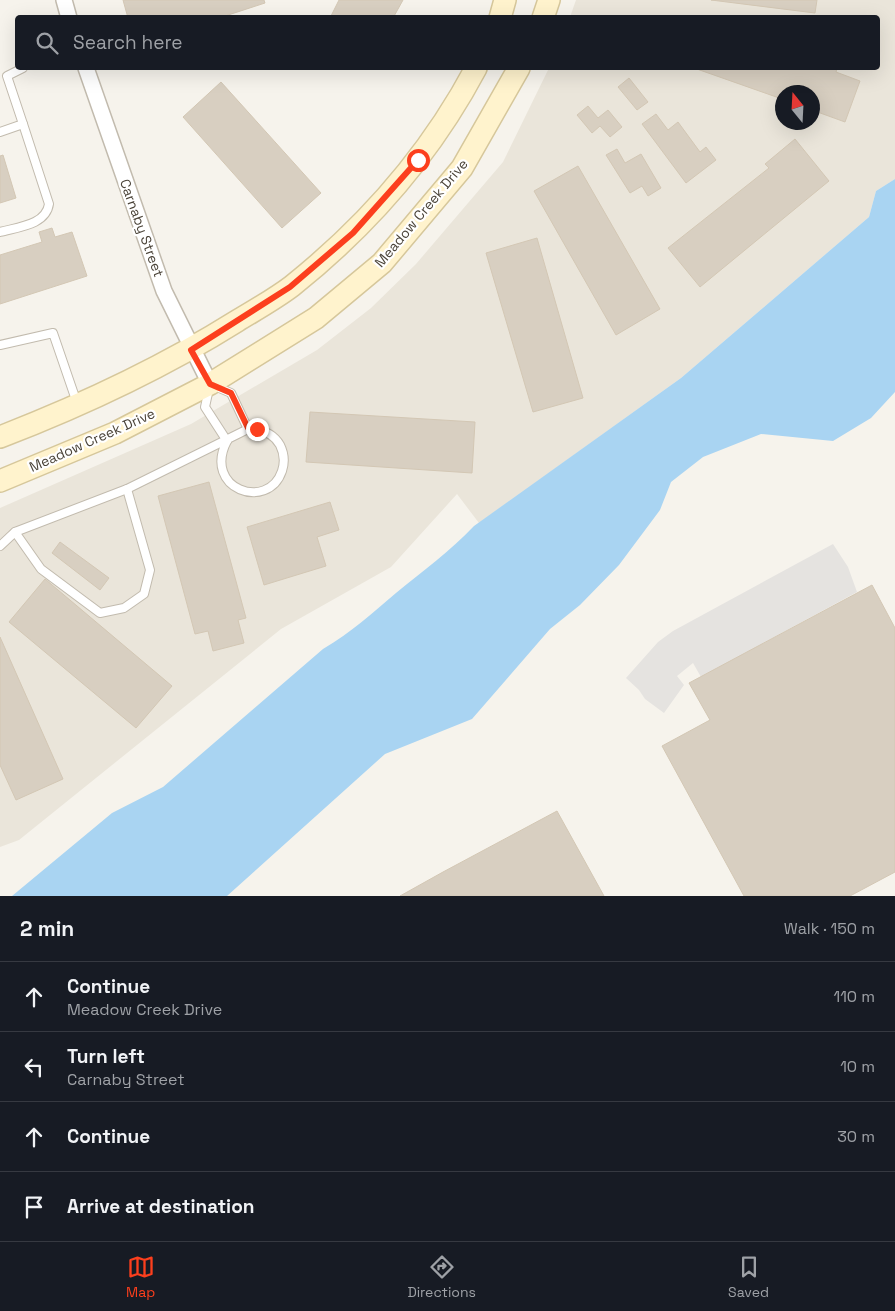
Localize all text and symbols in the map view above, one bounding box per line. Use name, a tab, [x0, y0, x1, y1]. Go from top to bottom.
search box	[15, 15, 880, 70]
icon: search	[33, 29, 61, 57]
text: Search here	[73, 30, 183, 55]
north arrow	[775, 85, 820, 130]
route start	[407, 149, 430, 172]
street label: Meadow Creek Drive	[370, 155, 472, 271]
street label: Carnaby Street	[116, 177, 168, 279]
street label: Meadow Creek Drive	[26, 404, 158, 476]
route end	[246, 418, 269, 441]
text: 2 min	[20, 915, 74, 942]
text: Walk · 150 m	[784, 918, 875, 939]
text: Continue	[67, 974, 150, 999]
icon: ahead	[20, 983, 48, 1011]
text: 110 m	[833, 986, 875, 1007]
text: Meadow Creek Drive	[67, 999, 222, 1020]
text: Turn left	[67, 1044, 145, 1069]
icon: left	[20, 1053, 48, 1081]
text: 10 m	[840, 1056, 875, 1077]
text: Carnaby Street	[67, 1069, 185, 1090]
icon: ahead	[20, 1123, 48, 1151]
text: Continue	[67, 1124, 150, 1149]
text: 30 m	[837, 1126, 875, 1147]
icon: arrive	[20, 1193, 48, 1221]
text: Arrive at destination	[67, 1194, 255, 1219]
tab: Map	[126, 1253, 155, 1301]
tab: Directions	[407, 1253, 476, 1301]
tab: Saved	[728, 1253, 769, 1301]

